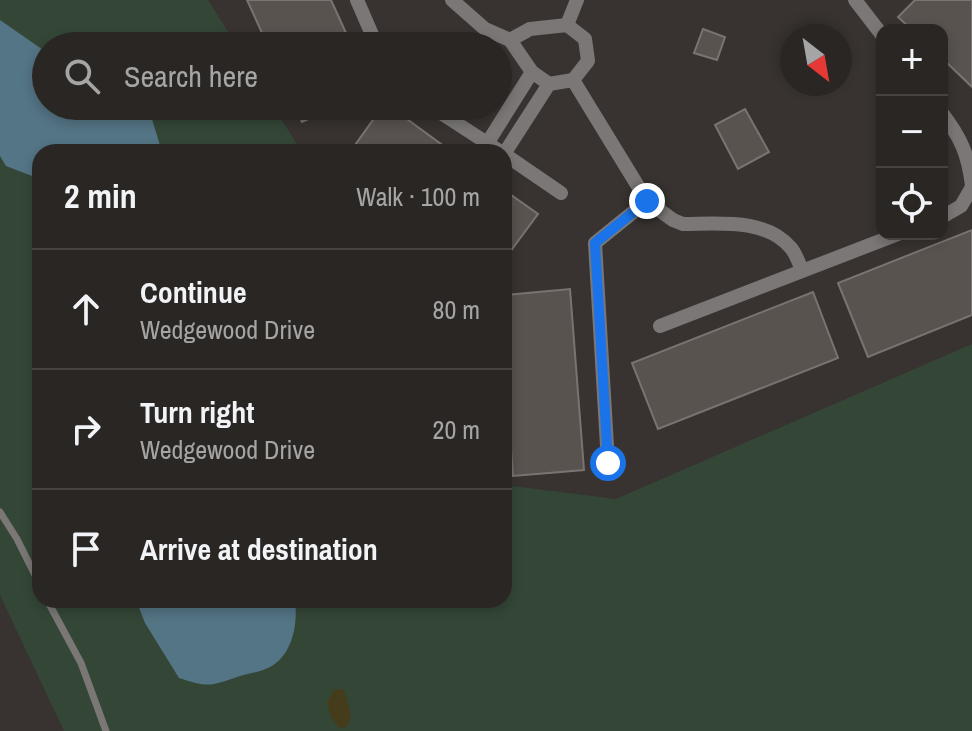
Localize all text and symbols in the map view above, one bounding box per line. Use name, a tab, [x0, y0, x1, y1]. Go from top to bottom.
north arrow	[780, 24, 852, 96]
map controls	[876, 24, 948, 240]
button: +	[876, 24, 948, 96]
search box	[32, 32, 512, 120]
icon: search	[60, 54, 104, 98]
text: Search here	[124, 56, 258, 96]
button: −	[876, 96, 948, 168]
button: locate	[876, 168, 948, 240]
text: 2 min	[64, 173, 137, 219]
text: Walk · 100 m	[356, 179, 480, 214]
route end	[629, 183, 665, 219]
text: Continue	[140, 272, 247, 312]
icon: ahead	[64, 287, 108, 331]
text: 80 m	[433, 292, 480, 327]
text: Wedgewood Drive	[140, 312, 315, 347]
text: Turn right	[140, 392, 254, 432]
icon: right	[64, 407, 108, 451]
text: 20 m	[433, 412, 480, 447]
text: Wedgewood Drive	[140, 432, 315, 467]
route start	[590, 445, 626, 481]
icon: arrive	[64, 527, 108, 571]
text: Arrive at destination	[140, 529, 378, 569]

